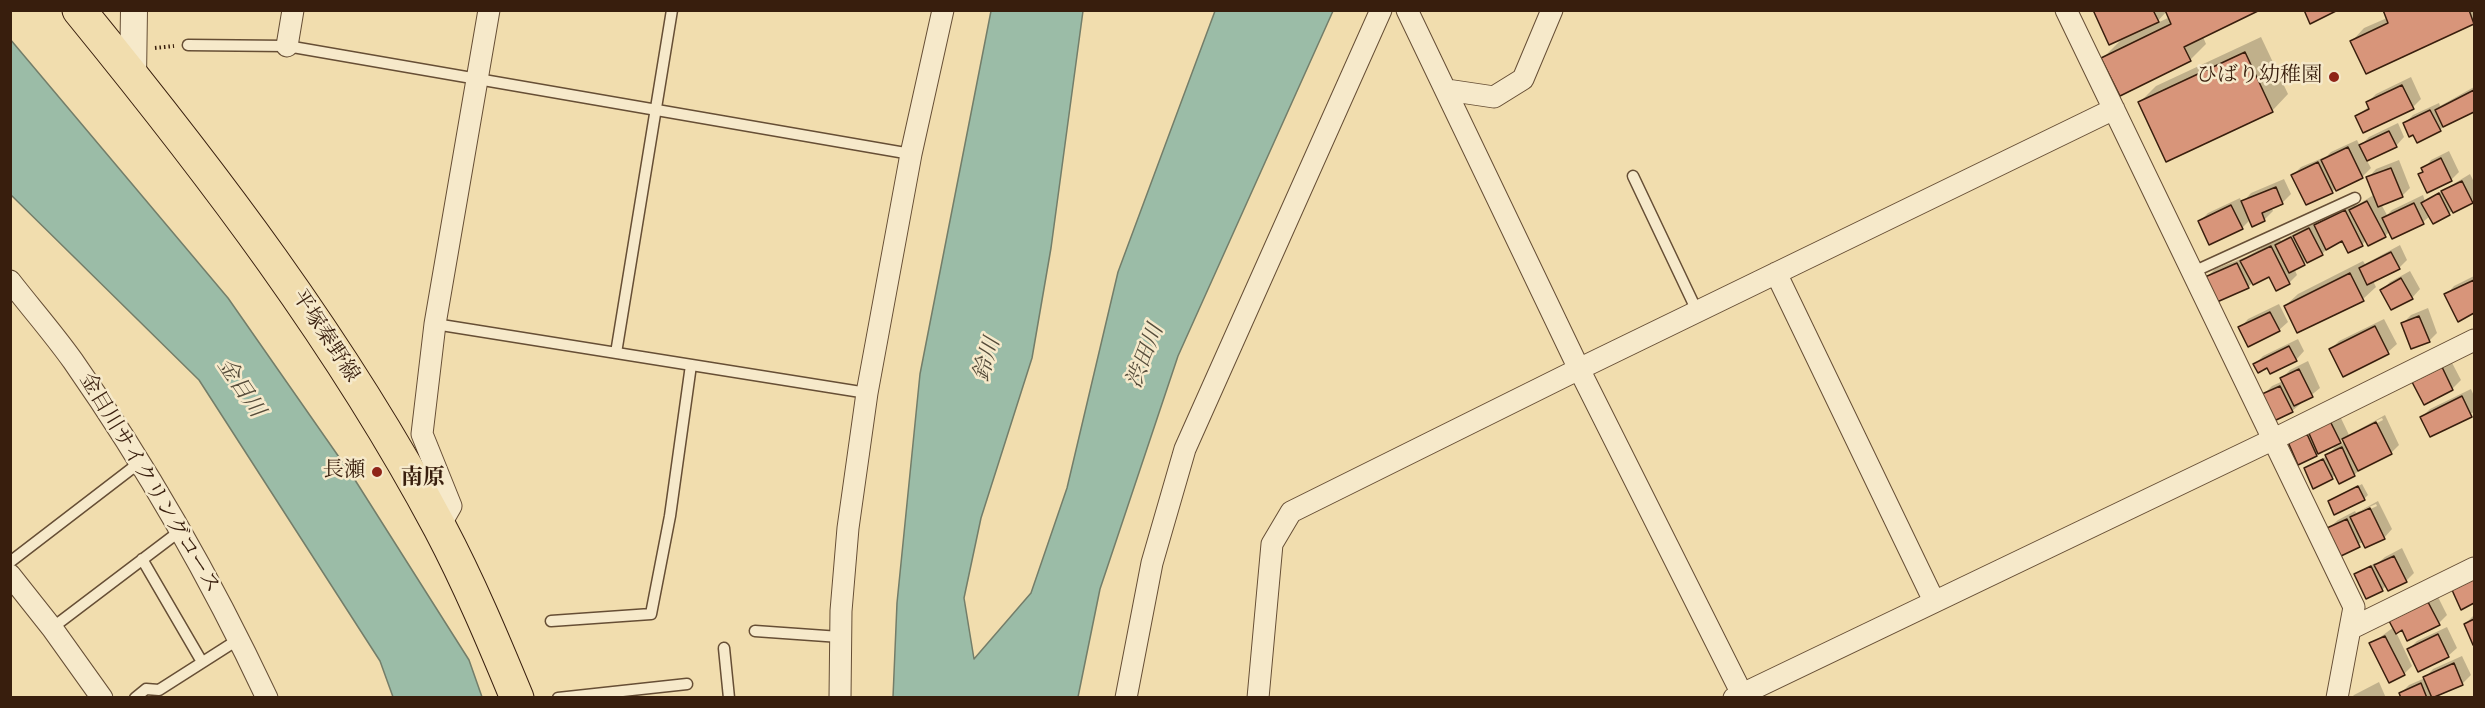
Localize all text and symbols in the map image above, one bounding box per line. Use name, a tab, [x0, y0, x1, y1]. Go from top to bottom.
place label: ひばり幼稚園	[2196, 64, 2322, 90]
marker: ひばり幼稚園	[2327, 70, 2341, 84]
street label: 平塚秦野線	[285, 286, 363, 388]
water label: 渋田川	[1123, 321, 1171, 393]
water label: 鈴川	[970, 335, 1008, 385]
water label: 金目川	[210, 354, 268, 424]
street label: 金目川サイクリングコース	[72, 370, 224, 598]
place label: 長瀬	[323, 459, 365, 485]
marker: 長瀬	[370, 465, 384, 479]
district label: 南原	[401, 467, 445, 493]

